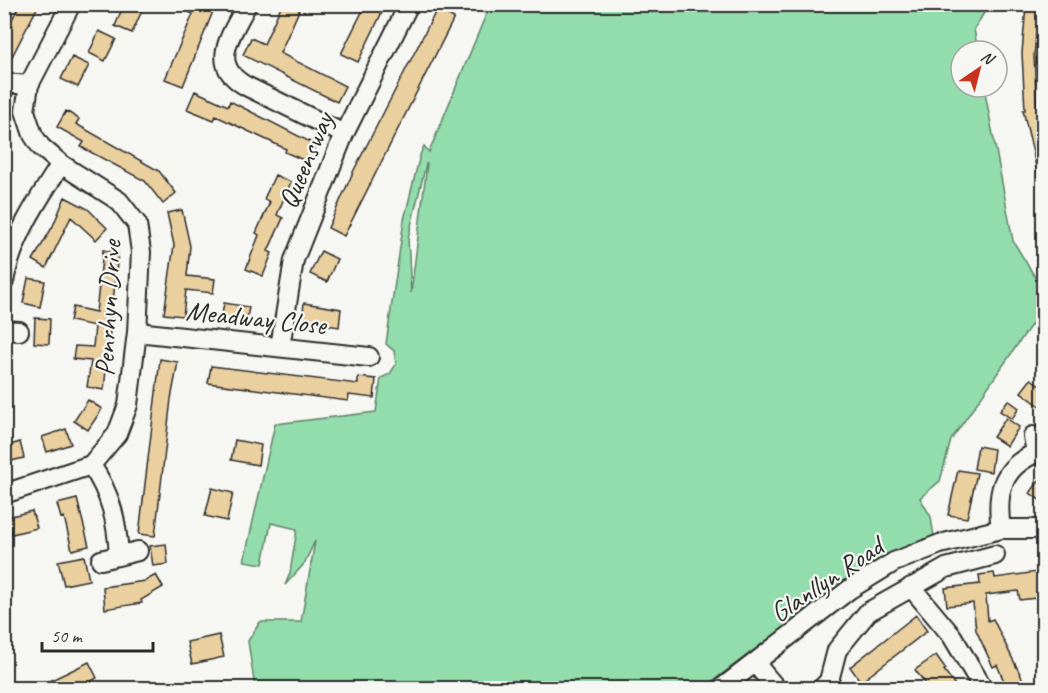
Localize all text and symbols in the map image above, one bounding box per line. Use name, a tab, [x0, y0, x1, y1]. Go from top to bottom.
north arrow	[949, 39, 1009, 99]
text: N	[977, 46, 999, 70]
street label: Queensway	[270, 105, 342, 213]
street label: Penrhyn Drive	[86, 237, 129, 377]
street label: Meadway Close	[184, 293, 329, 342]
street label: Glanllyn Road	[763, 527, 893, 630]
scale bar	[42, 615, 153, 653]
text: 50 m	[51, 625, 84, 647]

